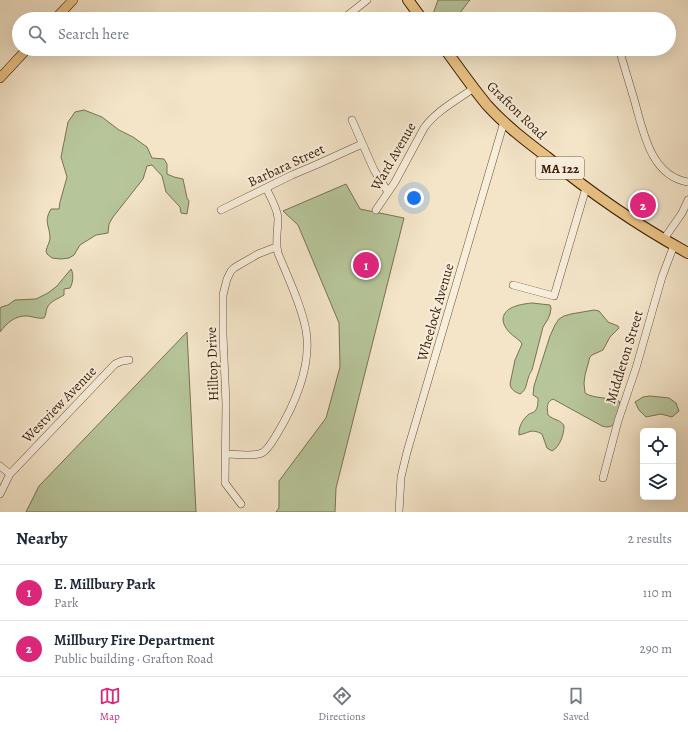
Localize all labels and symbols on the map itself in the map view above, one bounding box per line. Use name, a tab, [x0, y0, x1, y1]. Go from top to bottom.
street label: Grafton Road	[483, 77, 551, 144]
street label: Ward Avenue	[366, 119, 421, 195]
street label: Barbara Street	[245, 139, 328, 192]
road number: MA 122	[536, 157, 584, 179]
your location	[404, 188, 424, 208]
pin: 2	[630, 190, 656, 220]
pin: 1	[353, 250, 379, 280]
street label: Wheelock Avenue	[412, 261, 458, 364]
street label: Middleton Street	[601, 308, 648, 406]
street label: Hilltop Drive	[202, 326, 223, 401]
street label: Westview Avenue	[17, 362, 101, 447]

